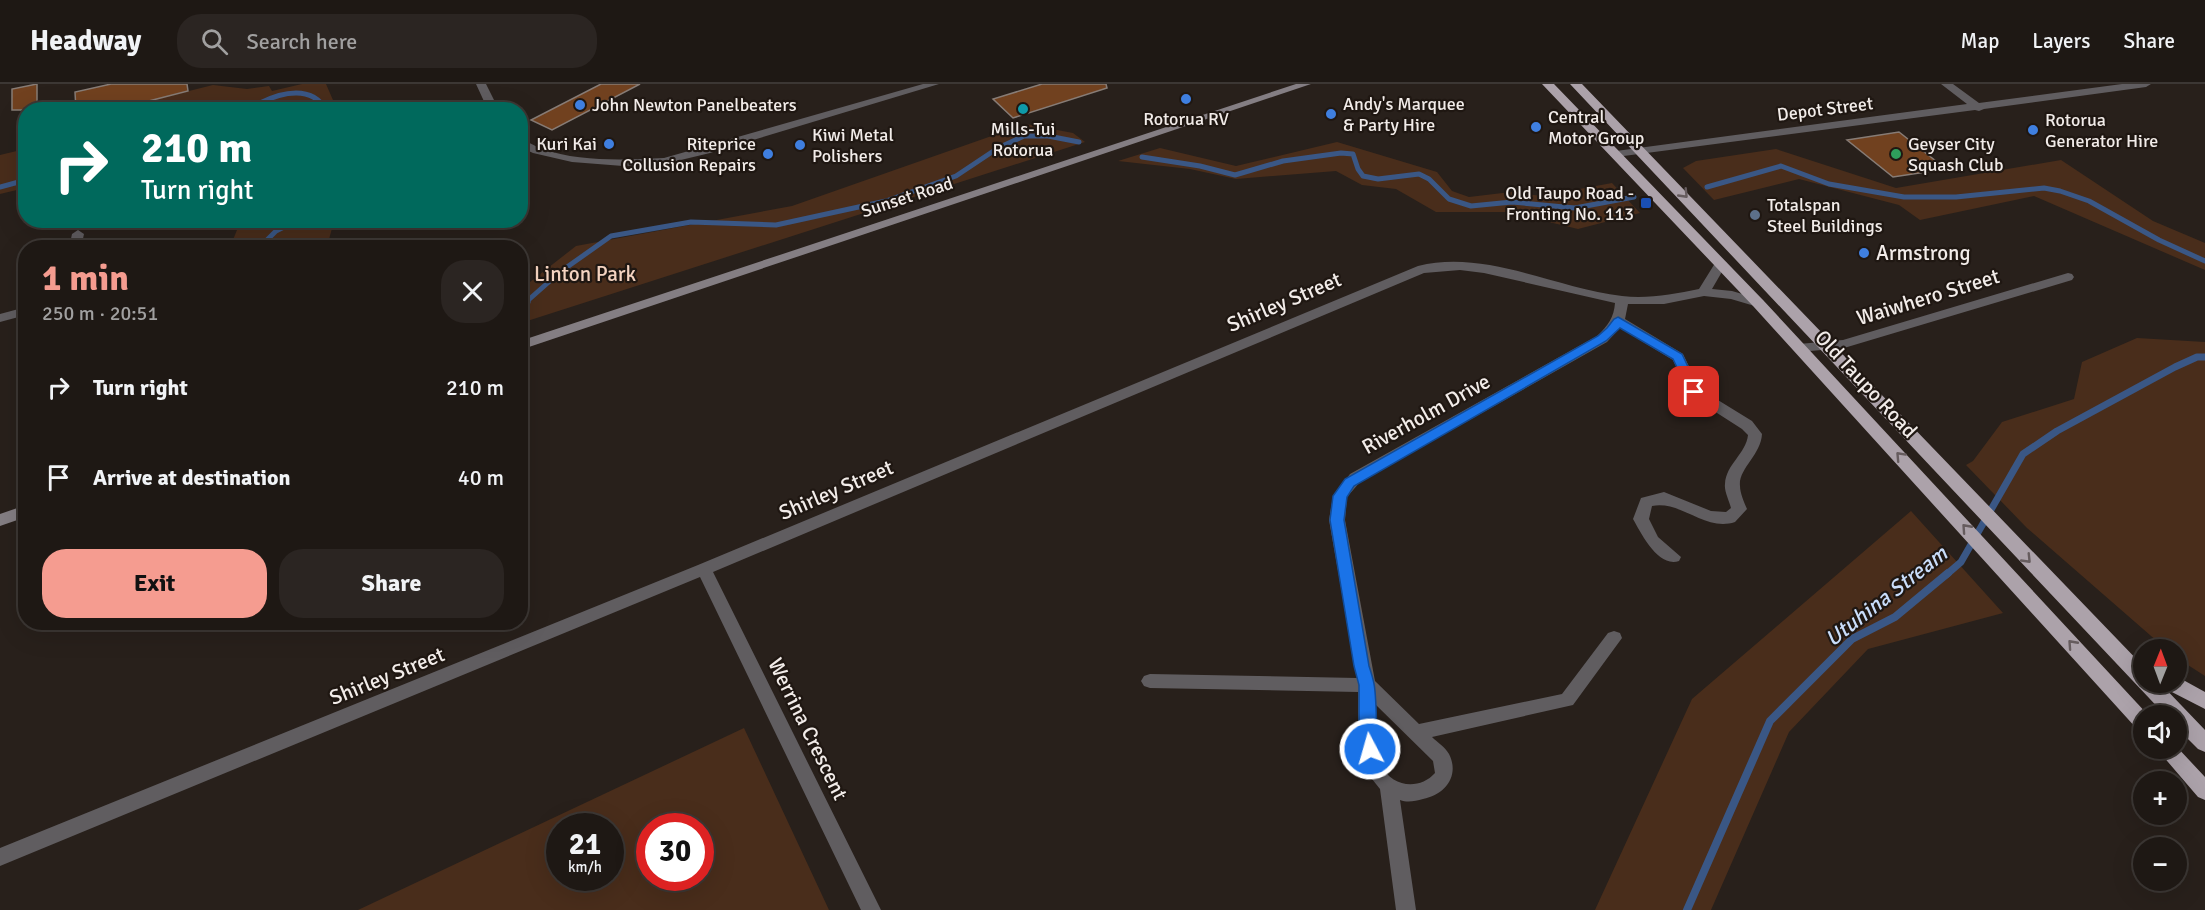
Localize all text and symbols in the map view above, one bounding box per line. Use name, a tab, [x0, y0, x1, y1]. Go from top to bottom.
search box	[177, 14, 597, 68]
text: Headway	[30, 24, 141, 58]
icon: search	[198, 25, 231, 58]
text: Search here	[246, 28, 357, 55]
text: Map	[1961, 28, 1999, 54]
text: Layers	[2032, 28, 2090, 54]
text: Share	[2123, 28, 2175, 54]
marker: Rotorua RV	[1179, 92, 1193, 106]
street label: Depot Street	[1776, 92, 1874, 126]
place label: Andy's Marquee & Party Hire	[1343, 93, 1465, 136]
place label: John Newton Panelbeaters	[592, 94, 797, 116]
marker: John Newton Panelbeaters	[573, 98, 587, 112]
marker: Mills-Tui Rotorua	[1016, 102, 1030, 116]
place label: Central Motor Group	[1548, 106, 1644, 149]
marker: Andy's Marquee & Party Hire	[1324, 107, 1338, 121]
place label: Rotorua RV	[1143, 108, 1229, 130]
place label: Rotorua Generator Hire	[2045, 109, 2158, 152]
place label: Mills-Tui Rotorua	[990, 118, 1056, 161]
marker: Central Motor Group	[1529, 120, 1543, 134]
text: 210 m	[141, 123, 252, 174]
marker: Rotorua Generator Hire	[2026, 123, 2040, 137]
place label: Kiwi Metal Polishers	[812, 124, 894, 167]
icon: right	[42, 126, 120, 204]
place label: Kuri Kai	[536, 133, 597, 155]
place label: Riteprice Collusion Repairs	[622, 133, 756, 176]
place label: Geyser City Squash Club	[1908, 133, 2003, 176]
marker: Kuri Kai	[602, 137, 616, 151]
marker: Kiwi Metal Polishers	[793, 138, 807, 152]
marker: Riteprice Collusion Repairs	[761, 147, 775, 161]
marker: Geyser City Squash Club	[1889, 147, 1903, 161]
street label: Sunset Road	[858, 172, 956, 222]
text: Turn right	[141, 174, 254, 207]
place label: Old Taupo Road - Fronting No. 113	[1505, 182, 1634, 225]
one-way arrow	[1677, 187, 1688, 197]
place label: Totalspan Steel Buildings	[1767, 194, 1883, 237]
marker: Old Taupo Road - Fronting No. 113	[1639, 196, 1653, 210]
marker: Totalspan Steel Buildings	[1748, 208, 1762, 222]
place label: Armstrong	[1876, 240, 1971, 266]
marker: Armstrong	[1857, 246, 1871, 260]
text: 1 min	[42, 256, 129, 301]
button: close	[441, 260, 504, 323]
park label: Linton Park	[534, 261, 637, 287]
street label: Waiwhero Street	[1853, 263, 2003, 331]
street label: Shirley Street	[1223, 266, 1345, 338]
text: 250 m · 20:51	[42, 301, 158, 326]
street label: Old Taupo Road	[1809, 325, 1923, 443]
pin	[1668, 366, 1719, 417]
street label: Riverholm Drive	[1357, 368, 1495, 460]
icon: right	[42, 371, 75, 404]
text: Turn right	[93, 374, 188, 401]
text: 210 m	[446, 374, 504, 401]
icon: arrive	[1677, 375, 1710, 408]
one-way arrow	[1896, 452, 1907, 462]
street label: Shirley Street	[775, 454, 897, 526]
icon: arrive	[42, 461, 75, 494]
text: Arrive at destination	[93, 464, 290, 491]
text: 40 m	[458, 464, 504, 491]
one-way arrow	[1962, 524, 1973, 534]
water label: Utuhina Stream	[1819, 539, 1954, 652]
button: Exit	[42, 549, 267, 618]
button: Share	[279, 549, 504, 618]
one-way arrow	[2019, 552, 2030, 563]
north arrow	[2133, 639, 2187, 693]
map controls	[2133, 639, 2187, 891]
one-way arrow	[2068, 640, 2079, 651]
street label: Shirley Street	[326, 641, 448, 711]
street label: Werrina Crescent	[762, 654, 854, 804]
button: sound	[2133, 705, 2187, 759]
position arrow	[1338, 717, 1402, 781]
button: +	[2133, 771, 2187, 825]
speed limit sign: 30	[636, 813, 714, 891]
text: 21	[569, 826, 601, 863]
button: −	[2133, 837, 2187, 891]
text: km/h	[568, 858, 602, 876]

